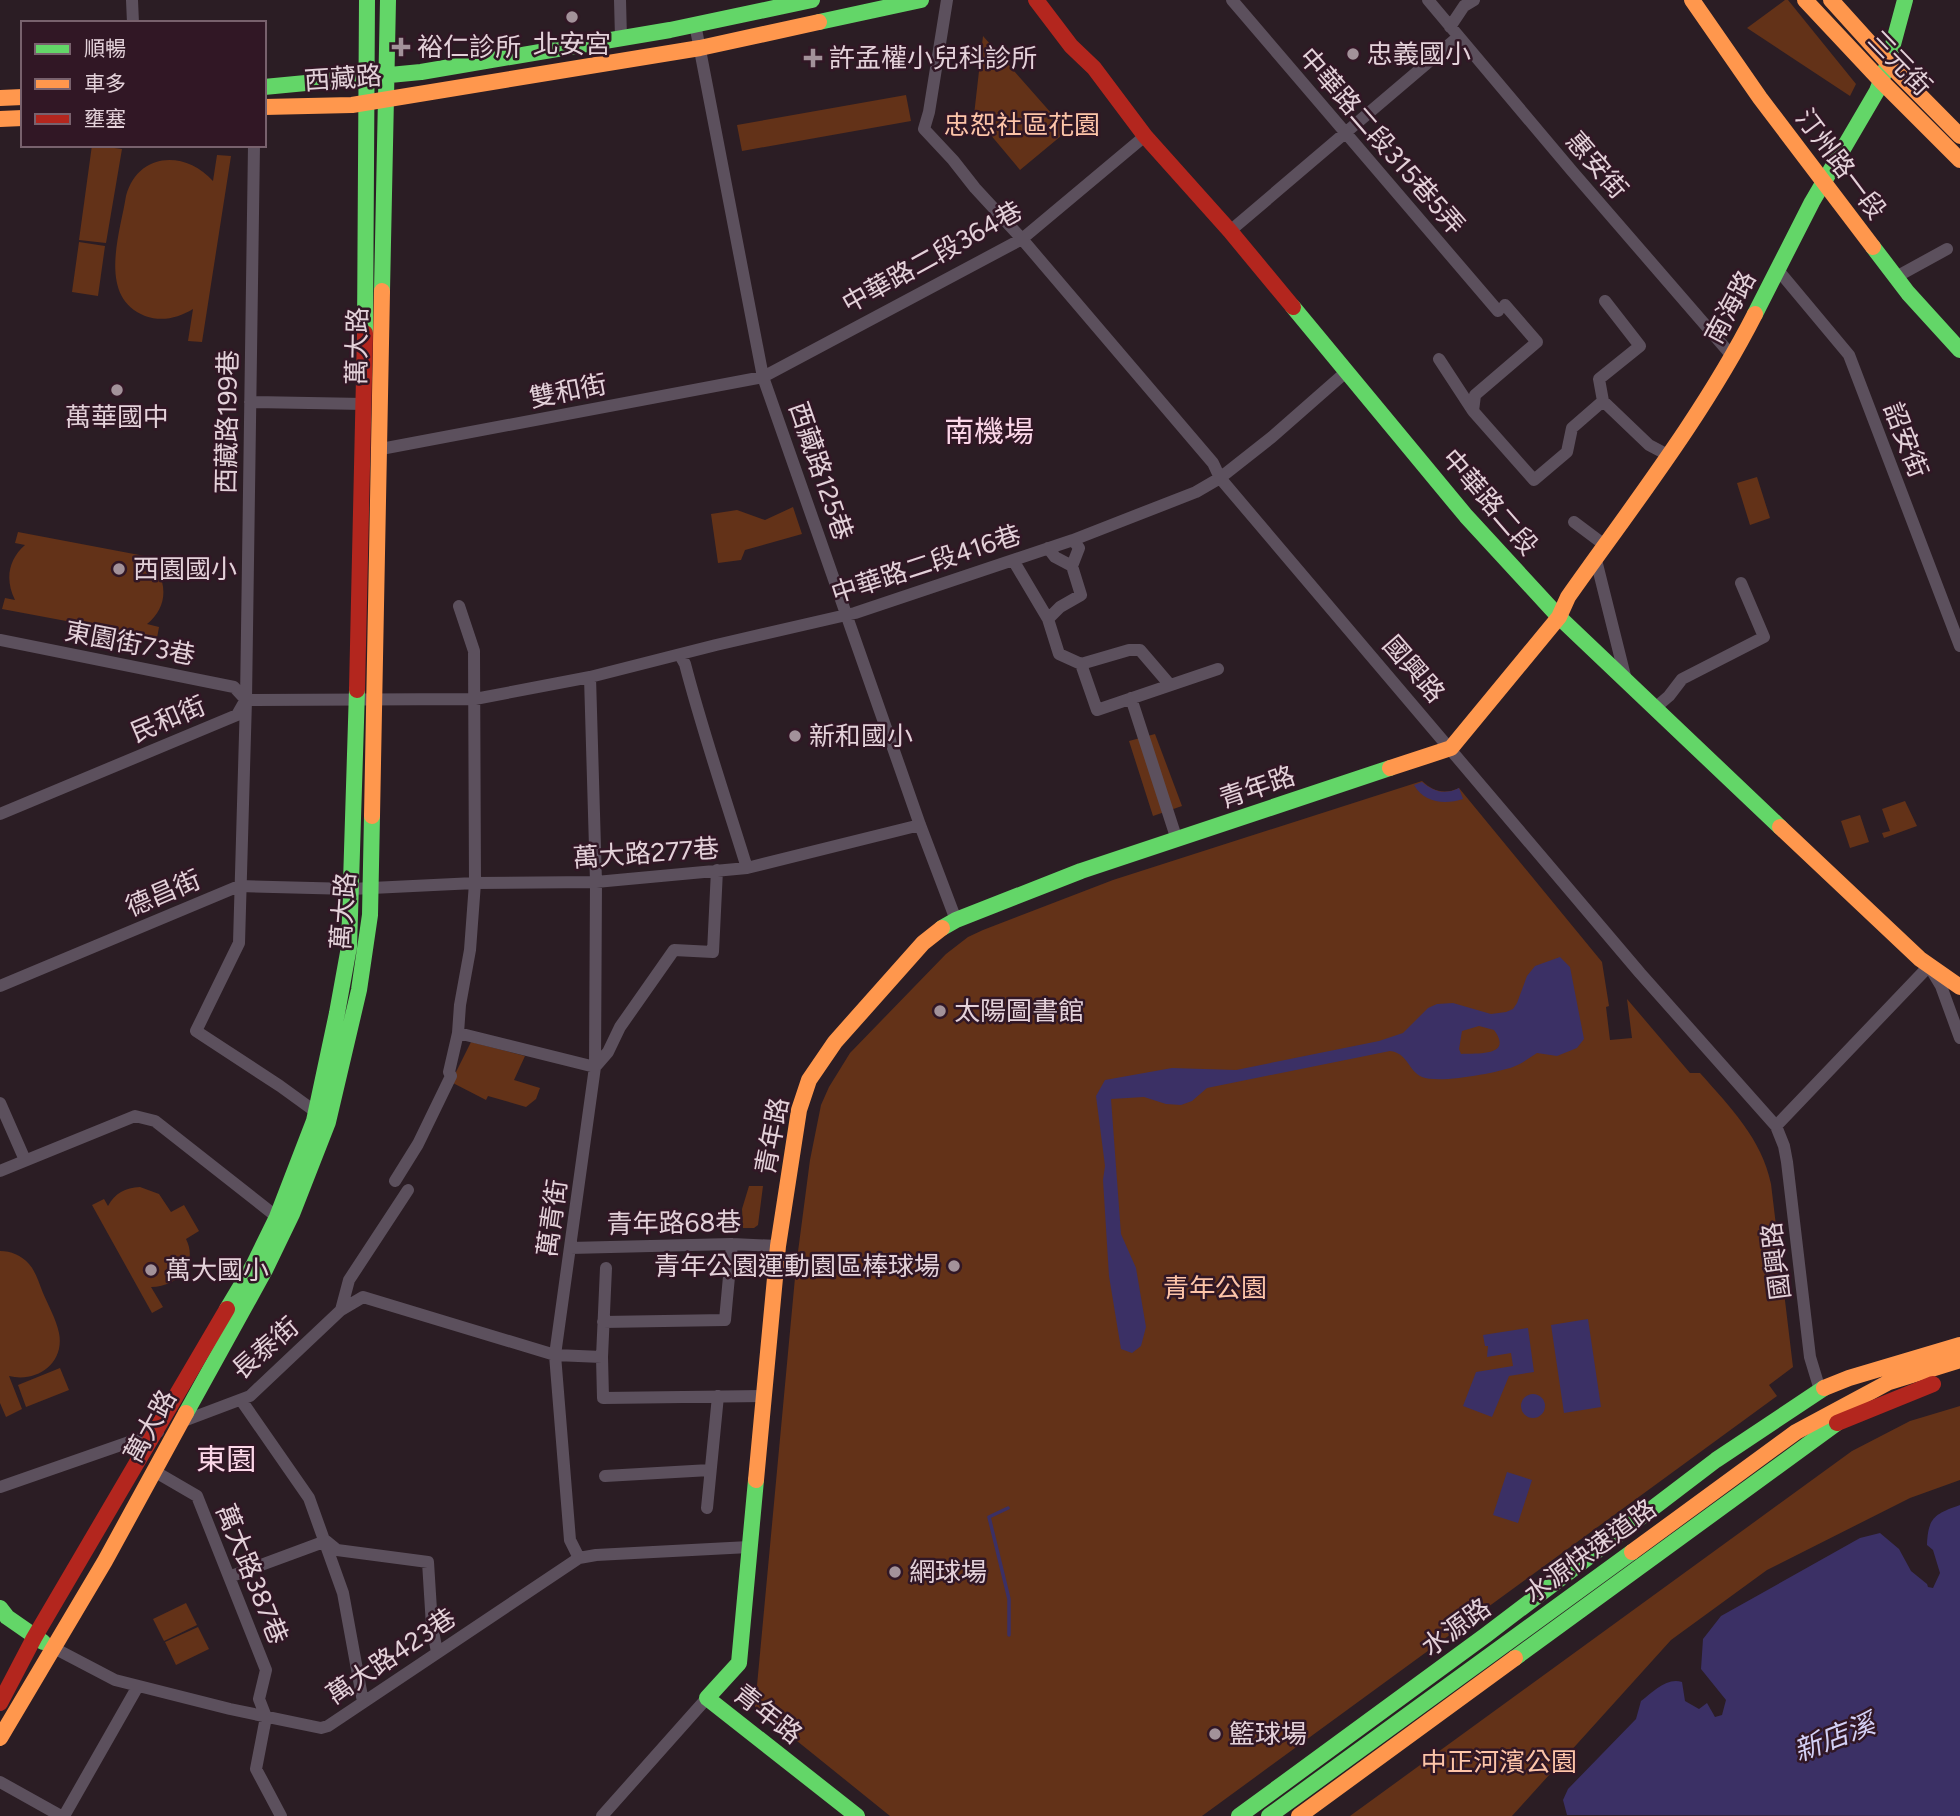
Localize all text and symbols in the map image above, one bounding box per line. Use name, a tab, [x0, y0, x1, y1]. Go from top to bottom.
marker: 北安宮	[564, 9, 580, 25]
legend	[21, 21, 266, 147]
street label: 三元街	[1861, 24, 1939, 102]
place label: 北安宮	[533, 28, 611, 60]
place label: 裕仁診所	[417, 31, 521, 63]
text: 順暢	[84, 36, 126, 61]
marker: 裕仁診所	[391, 37, 411, 57]
place label: 忠義國小	[1367, 38, 1471, 70]
street label: 中華路二段315巷5弄	[1292, 41, 1472, 241]
place label: 許孟權小兒科診所	[829, 42, 1037, 74]
marker: 忠義國小	[1345, 46, 1361, 62]
marker: 許孟權小兒科診所	[803, 48, 823, 68]
street label: 西藏路	[303, 59, 383, 97]
text: 車多	[84, 71, 126, 96]
street label: 汀州路一段	[1789, 102, 1893, 226]
text: 壅塞	[84, 106, 126, 131]
park label: 忠恕社區花園	[944, 109, 1100, 141]
street label: 惠安街	[1559, 125, 1635, 205]
street label: 中華路二段364巷	[836, 194, 1028, 320]
street label: 南海路	[1698, 265, 1762, 349]
street label: 萬大路	[340, 307, 374, 385]
street label: 西藏路199巷	[210, 350, 244, 494]
street label: 雙和街	[527, 368, 609, 414]
marker: 萬華國中	[109, 382, 125, 398]
street label: 西藏路125巷	[782, 398, 860, 544]
street label: 詔安街	[1877, 398, 1935, 482]
place label: 萬華國中	[65, 401, 169, 433]
district label: 南機場	[944, 413, 1034, 450]
street label: 中華路二段	[1435, 442, 1545, 562]
street label: 中華路二段416巷	[827, 518, 1025, 610]
place label: 西園國小	[133, 553, 237, 585]
marker: 西園國小	[111, 561, 127, 577]
street label: 東園街73巷	[62, 615, 198, 671]
street label: 國興路	[1376, 629, 1452, 709]
street label: 民和街	[126, 689, 210, 749]
place label: 新和國小	[809, 720, 913, 752]
marker: 新和國小	[787, 728, 803, 744]
street label: 青年路	[1215, 759, 1299, 815]
street label: 萬大路277巷	[572, 832, 720, 874]
street label: 德昌街	[121, 863, 205, 923]
street label: 萬大路	[324, 871, 362, 951]
place label: 太陽圖書館	[954, 995, 1084, 1027]
marker: 太陽圖書館	[932, 1003, 948, 1019]
street label: 青年路	[749, 1095, 795, 1177]
street label: 萬青街	[531, 1177, 573, 1259]
street label: 青年路68巷	[606, 1206, 742, 1240]
street label: 國興路	[1755, 1220, 1797, 1302]
place label: 青年公園運動園區棒球場	[654, 1250, 940, 1282]
place label: 萬大國小	[165, 1254, 269, 1286]
marker: 青年公園運動園區棒球場	[946, 1258, 962, 1274]
marker: 萬大國小	[143, 1262, 159, 1278]
park label: 青年公園	[1163, 1272, 1267, 1304]
street label: 長泰街	[225, 1310, 305, 1386]
street label: 萬大路	[117, 1384, 183, 1468]
district label: 東園	[196, 1441, 256, 1478]
street label: 水源快速道路	[1517, 1492, 1663, 1610]
street label: 萬大路387巷	[209, 1499, 295, 1649]
place label: 網球場	[909, 1556, 987, 1588]
marker: 網球場	[887, 1564, 903, 1580]
street label: 水源路	[1415, 1591, 1497, 1663]
street label: 萬大路423巷	[320, 1601, 462, 1711]
street label: 青年路	[727, 1677, 809, 1751]
water label: 新店溪	[1789, 1705, 1883, 1768]
place label: 籃球場	[1229, 1718, 1307, 1750]
marker: 籃球場	[1207, 1726, 1223, 1742]
park label: 中正河濱公園	[1421, 1746, 1577, 1778]

